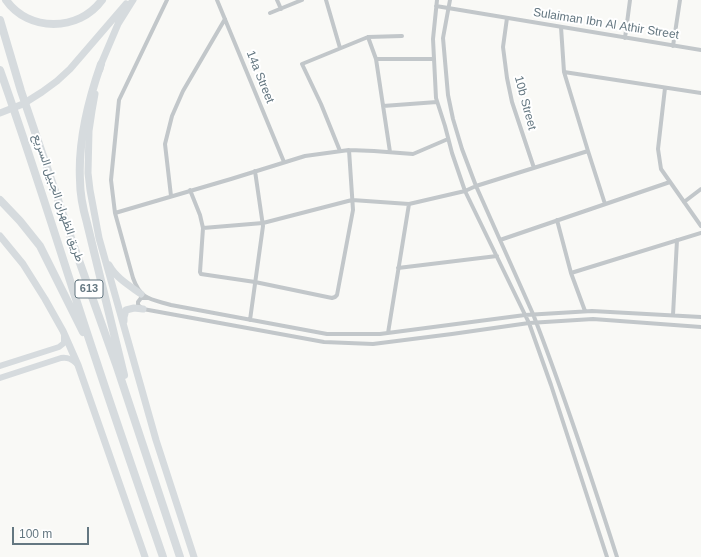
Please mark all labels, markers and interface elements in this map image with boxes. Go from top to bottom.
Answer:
street label: Sulaiman Ibn Al Athir Street [532,5,680,43]
street label: 14a Street [243,49,277,105]
street label: 10b Street [511,74,539,132]
street label: طريق الظهران الجبيل السريع [29,132,87,264]
road number: 613 [75,280,103,298]
scale bar [14,519,91,545]
text: 100 m [19,527,52,541]

